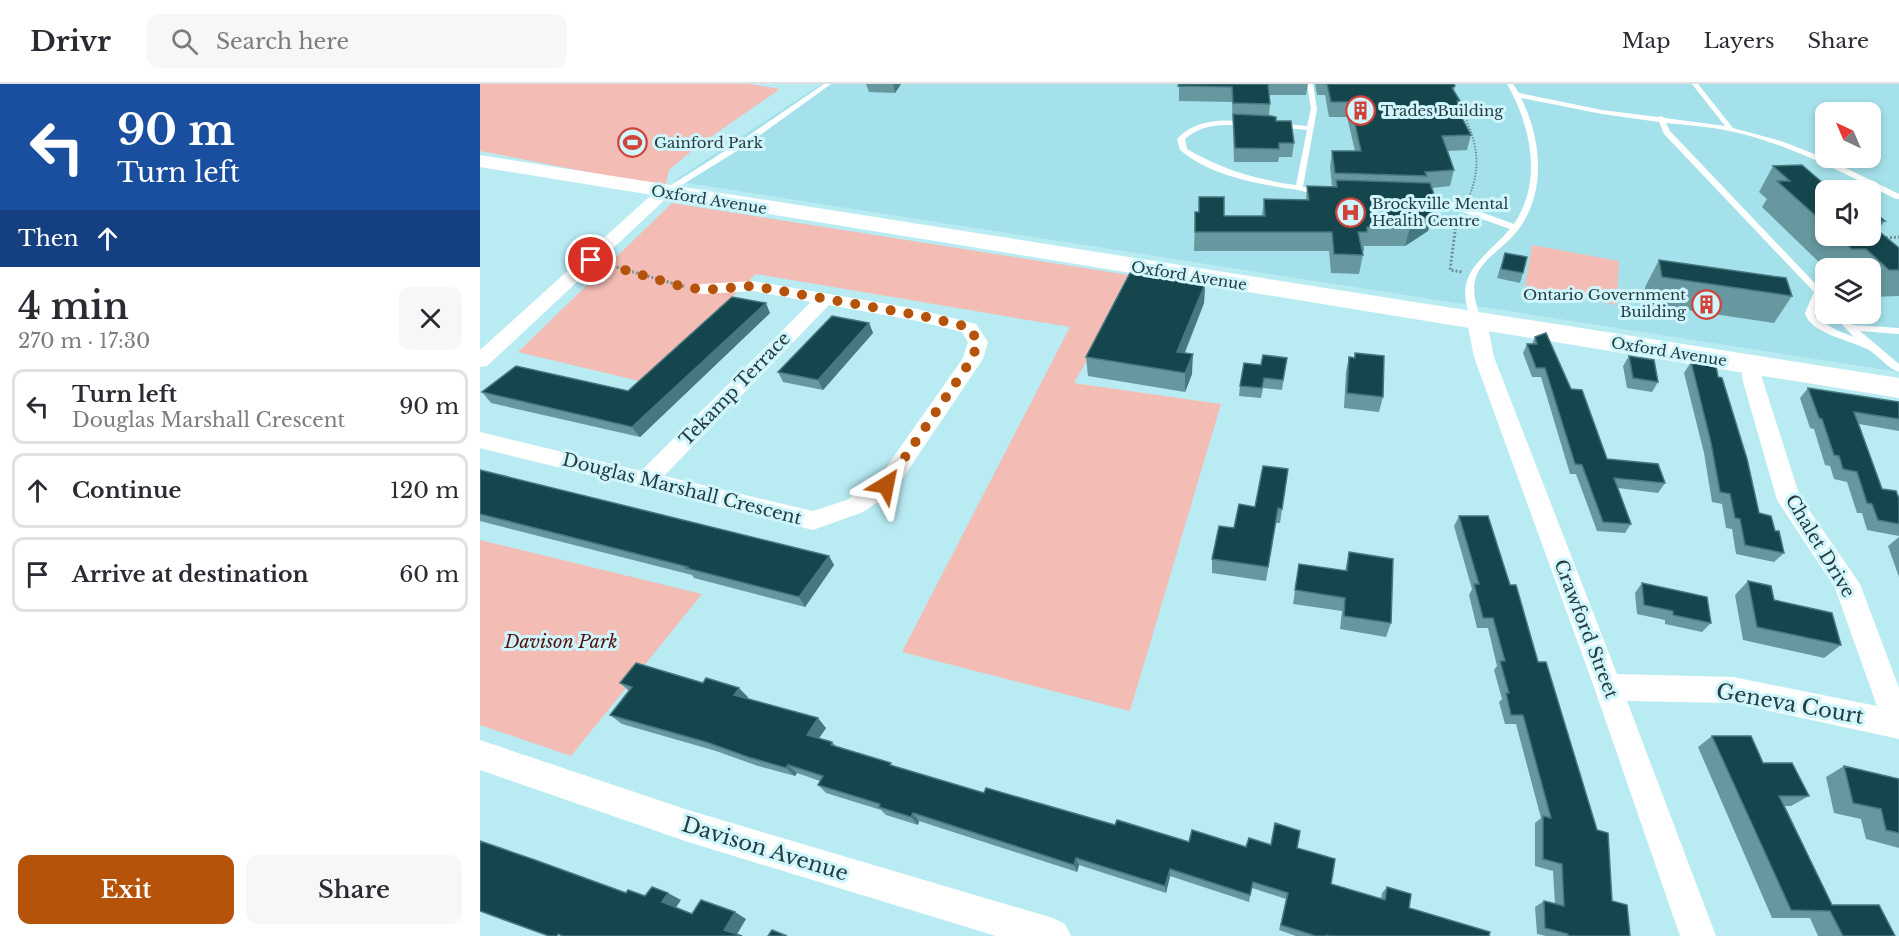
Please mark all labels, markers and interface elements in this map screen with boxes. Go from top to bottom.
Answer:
search box [147,14,567,68]
text: Drivr [30,24,111,59]
icon: search [168,25,201,58]
text: Search here [216,28,349,55]
text: Map [1622,28,1671,54]
text: Layers [1704,28,1775,54]
text: Share [1808,28,1869,54]
building icon: Trades Building [1344,95,1376,127]
place label: Trades Building [1381,101,1504,120]
north arrow [1815,102,1881,168]
map controls [1815,102,1881,324]
text: 90 m [117,104,235,156]
icon: left [18,108,96,186]
sports icon: Gainford Park [617,127,649,159]
place label: Gainford Park [654,133,764,152]
text: Turn left [117,156,240,189]
button: sound [1815,180,1881,246]
street label: Oxford Avenue [650,181,768,218]
place label: Brockville Mental Health Centre [1372,194,1508,230]
hospital icon: Brockville Mental Health Centre [1335,197,1367,229]
icon: ahead [91,222,124,255]
text: Then [18,225,79,252]
pin [565,234,616,285]
icon: arrive [574,243,607,276]
street label: Oxford Avenue [1130,257,1248,294]
button: layers [1815,258,1881,324]
text: 4 min [18,284,129,329]
place label: Ontario Government Building [1523,285,1687,321]
button: close [399,287,462,350]
building icon: Ontario Government Building [1691,288,1723,320]
street label: Tekamp Terrace [675,327,795,451]
text: 270 m · 17:30 [18,329,150,353]
street label: Oxford Avenue [1610,333,1728,370]
text: Turn left [72,381,177,408]
icon: left [21,390,54,423]
text: 90 m [399,393,459,420]
text: Douglas Marshall Crescent [72,408,345,432]
street label: Douglas Marshall Crescent [560,449,804,529]
position arrow [854,453,918,517]
icon: ahead [21,474,54,507]
text: Continue [72,477,181,504]
text: 120 m [390,477,459,504]
street label: Chalet Drive [1781,490,1859,602]
street label: Crawford Street [1549,557,1623,702]
icon: arrive [21,558,54,591]
text: Arrive at destination [72,561,309,588]
text: 60 m [399,561,459,588]
park label: Davison Park [504,631,617,653]
street label: Geneva Court [1714,678,1866,730]
street label: Davison Avenue [679,811,851,887]
button: Exit [18,855,234,924]
button: Share [246,855,462,924]

